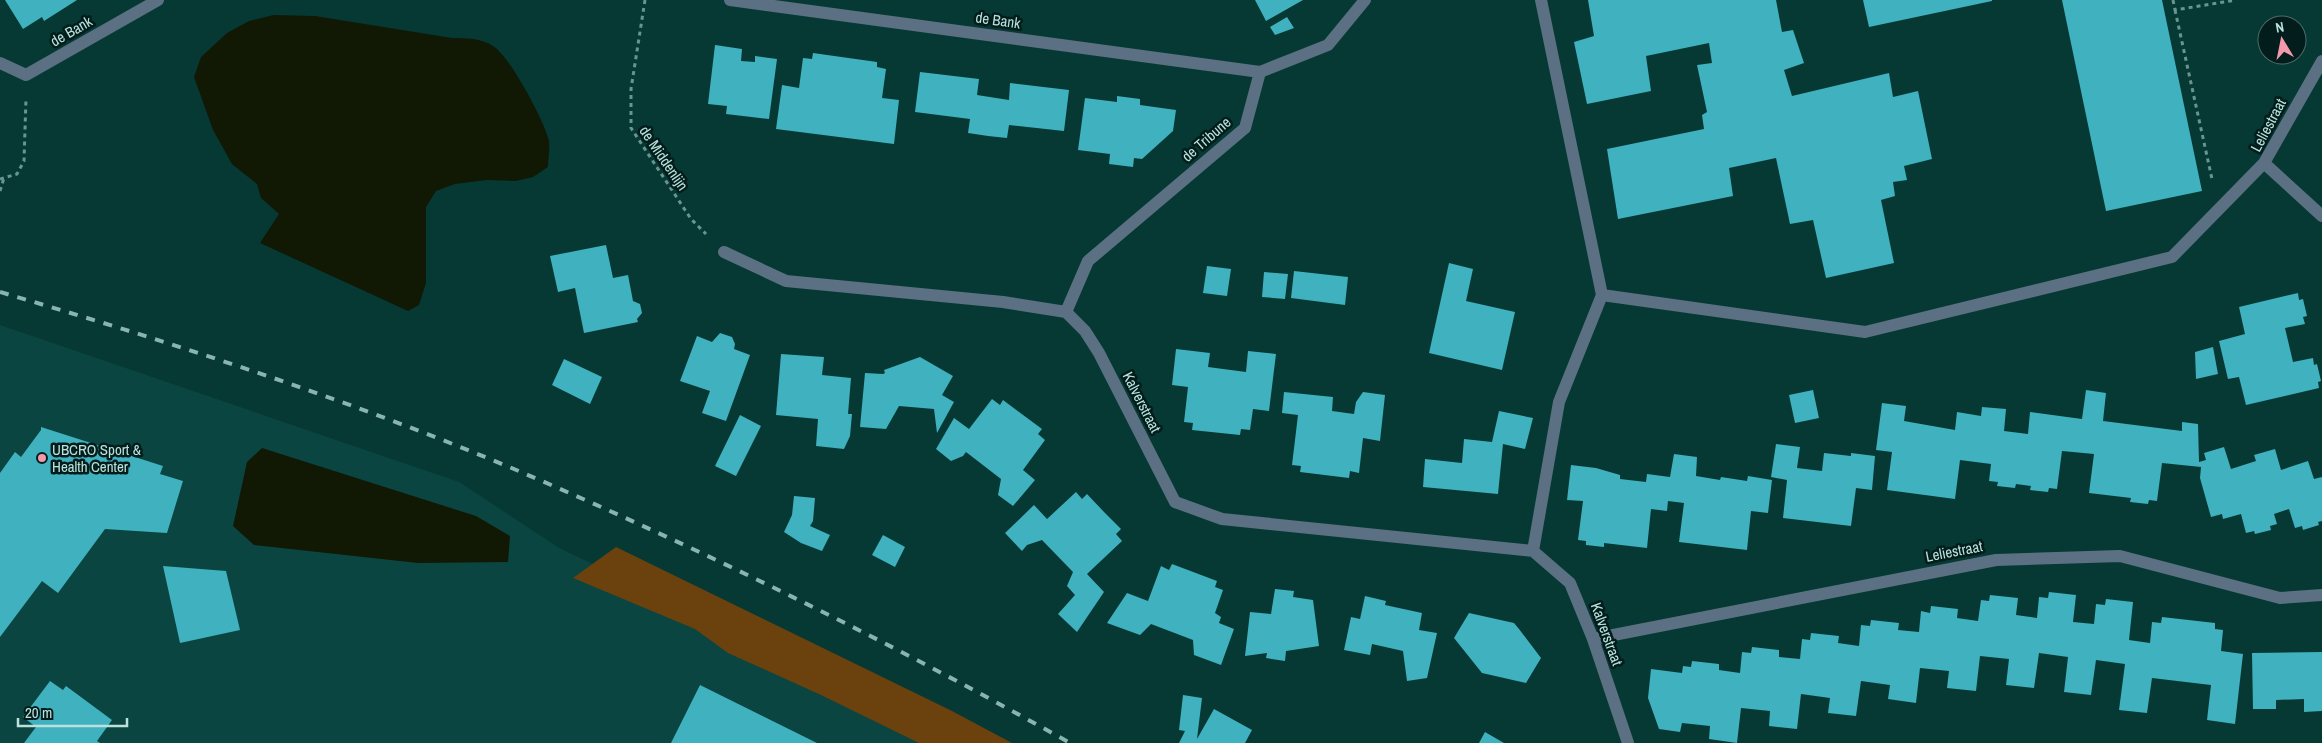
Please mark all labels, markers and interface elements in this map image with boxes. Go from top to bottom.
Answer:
street label: de Bank [974,6,1023,34]
street label: de Bank [46,10,97,51]
north arrow [2257,15,2307,65]
text: N [2274,18,2285,37]
street label: Leliestraat [2245,94,2291,155]
street label: de Tribune [1177,112,1235,166]
street label: de Middenlijn [635,122,693,194]
street label: Kalverstraat [1118,368,1167,437]
place label: UBCRO Sport & Health Center [52,439,142,477]
marker: UBCRO Sport & Health Center [36,452,48,464]
street label: Leliestraat [1924,535,1985,567]
street label: Kalverstraat [1586,600,1628,669]
scale bar [18,696,126,728]
text: 20 m [25,702,52,723]

